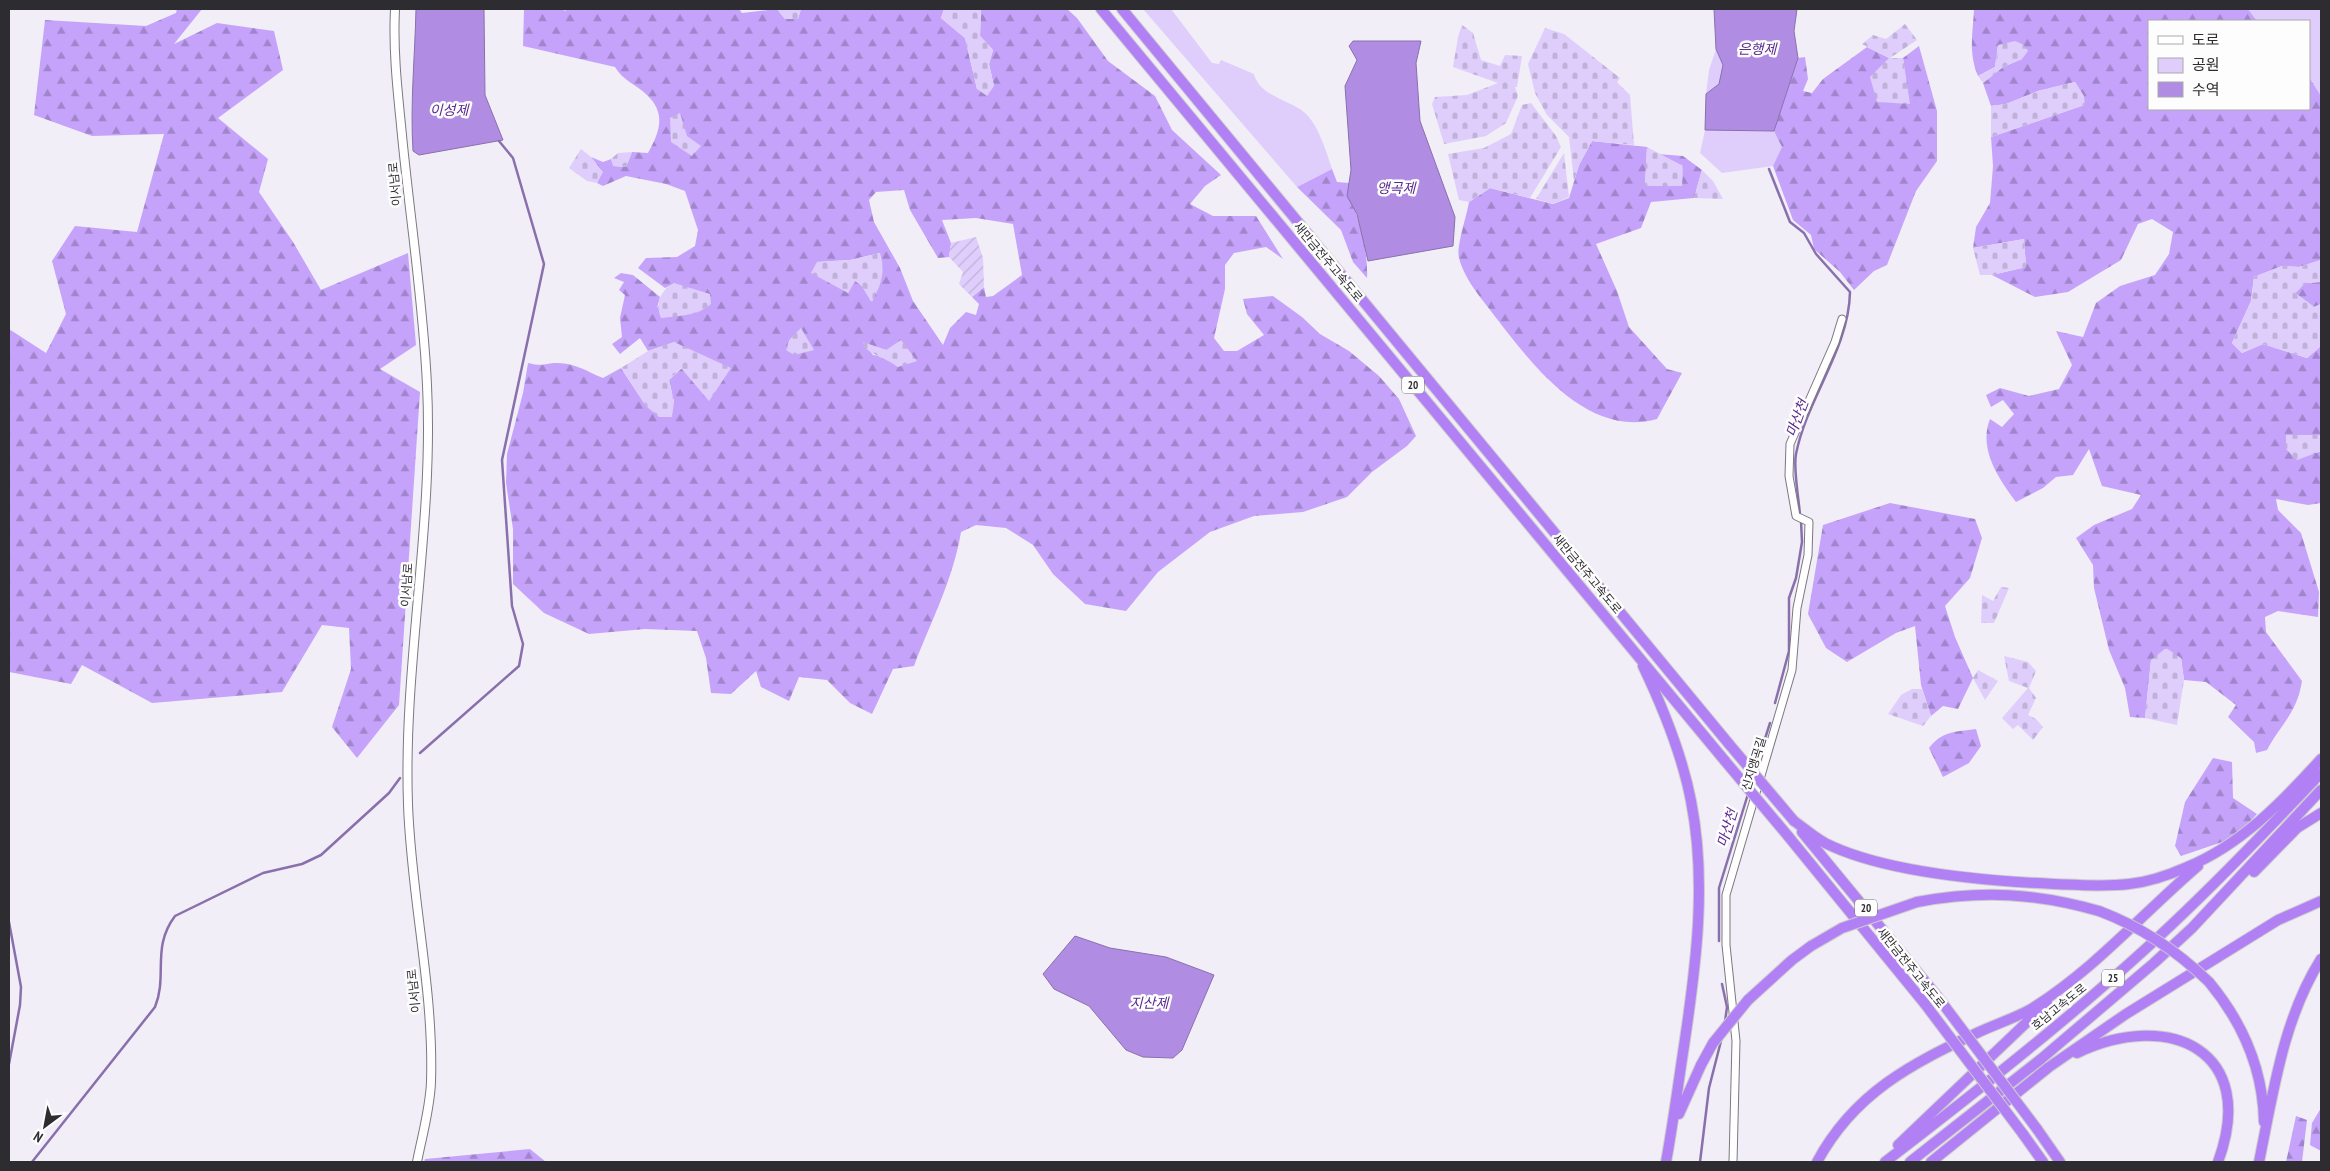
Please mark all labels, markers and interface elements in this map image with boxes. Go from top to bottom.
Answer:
legend [2148,20,2310,110]
text: 도로 [2192,30,2220,49]
water label: 은행제 [1738,40,1778,58]
text: 공원 [2192,55,2220,74]
text: 수역 [2192,80,2220,99]
water label: 이성제 [430,101,470,119]
street label: 이서남로 [385,161,404,207]
water label: 앵곡제 [1377,179,1417,197]
street label: 새만금전주고속도로 [1291,219,1366,305]
road number: 20 [1402,376,1424,394]
water label: 마산천 [1782,396,1812,439]
street label: 새만금전주고속도로 [1550,531,1625,617]
street label: 이서남로 [397,562,416,608]
street label: 신지앵곡길 [1738,735,1769,792]
water label: 마산천 [1713,806,1742,849]
road number: 20 [1855,900,1877,916]
street label: 새만금전주고속도로 [1874,924,1948,1011]
street label: 이서남로 [404,968,423,1014]
road number: 25 [2102,970,2124,986]
street label: 호남고속도로 [2028,980,2089,1033]
water label: 지산제 [1130,994,1170,1012]
north arrow [20,1101,70,1151]
text: N [30,1127,46,1147]

